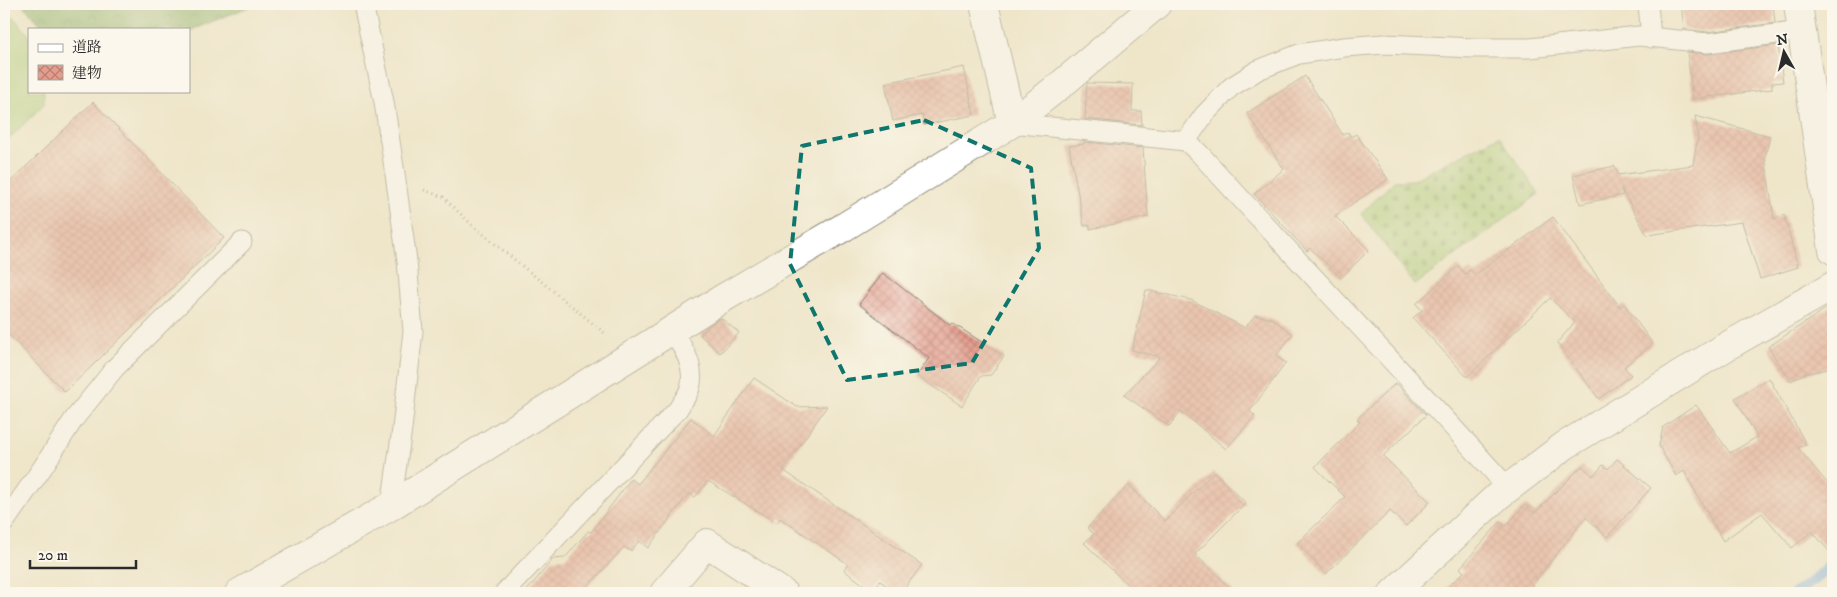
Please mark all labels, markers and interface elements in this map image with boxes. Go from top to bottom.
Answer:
legend [28,28,190,92]
north arrow [1760,28,1810,78]
text: N [1775,30,1790,50]
text: 道路 [72,38,102,57]
text: 建物 [72,64,102,83]
scale bar [30,537,136,569]
text: 20 m [38,546,68,565]

